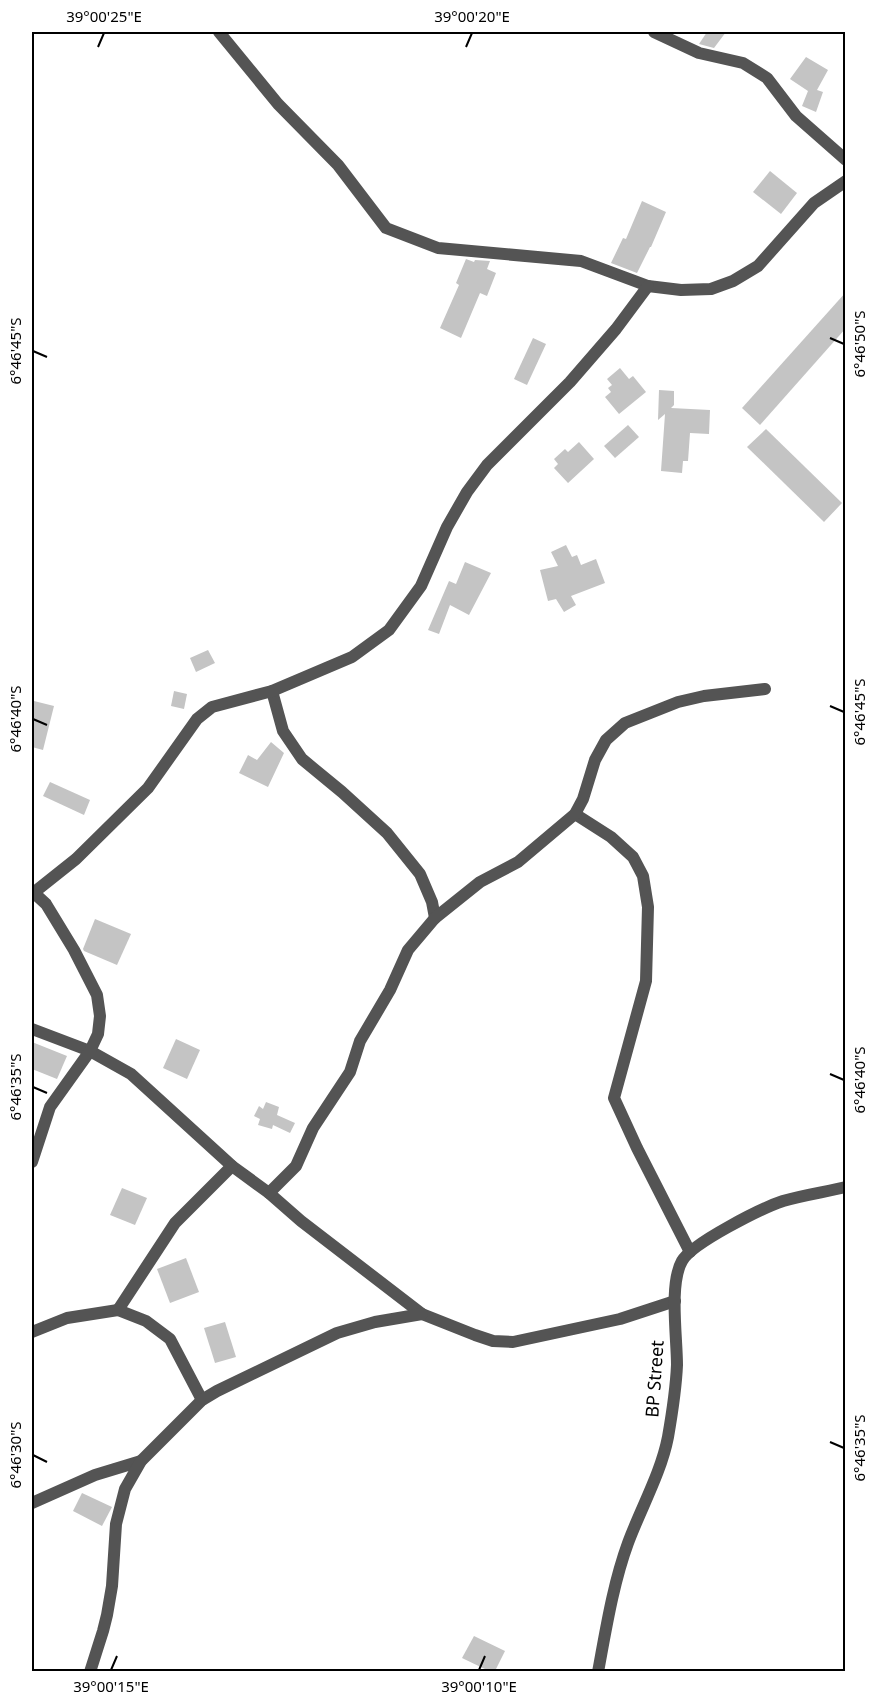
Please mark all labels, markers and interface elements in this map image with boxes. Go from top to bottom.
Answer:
text: 39°00'25"E [66,6,142,26]
text: 39°00'20"E [434,6,510,26]
text: 6°46'50"S [849,310,869,378]
text: 6°46'45"S [5,317,25,385]
text: 6°46'45"S [849,678,869,746]
text: 6°46'40"S [5,685,25,753]
text: 6°46'40"S [849,1046,869,1114]
text: 6°46'35"S [5,1053,25,1121]
street label: BP Street [639,1339,669,1418]
text: 6°46'35"S [849,1414,869,1482]
text: 6°46'30"S [5,1421,25,1489]
text: 39°00'15"E [73,1676,149,1696]
text: 39°00'10"E [441,1676,517,1696]

